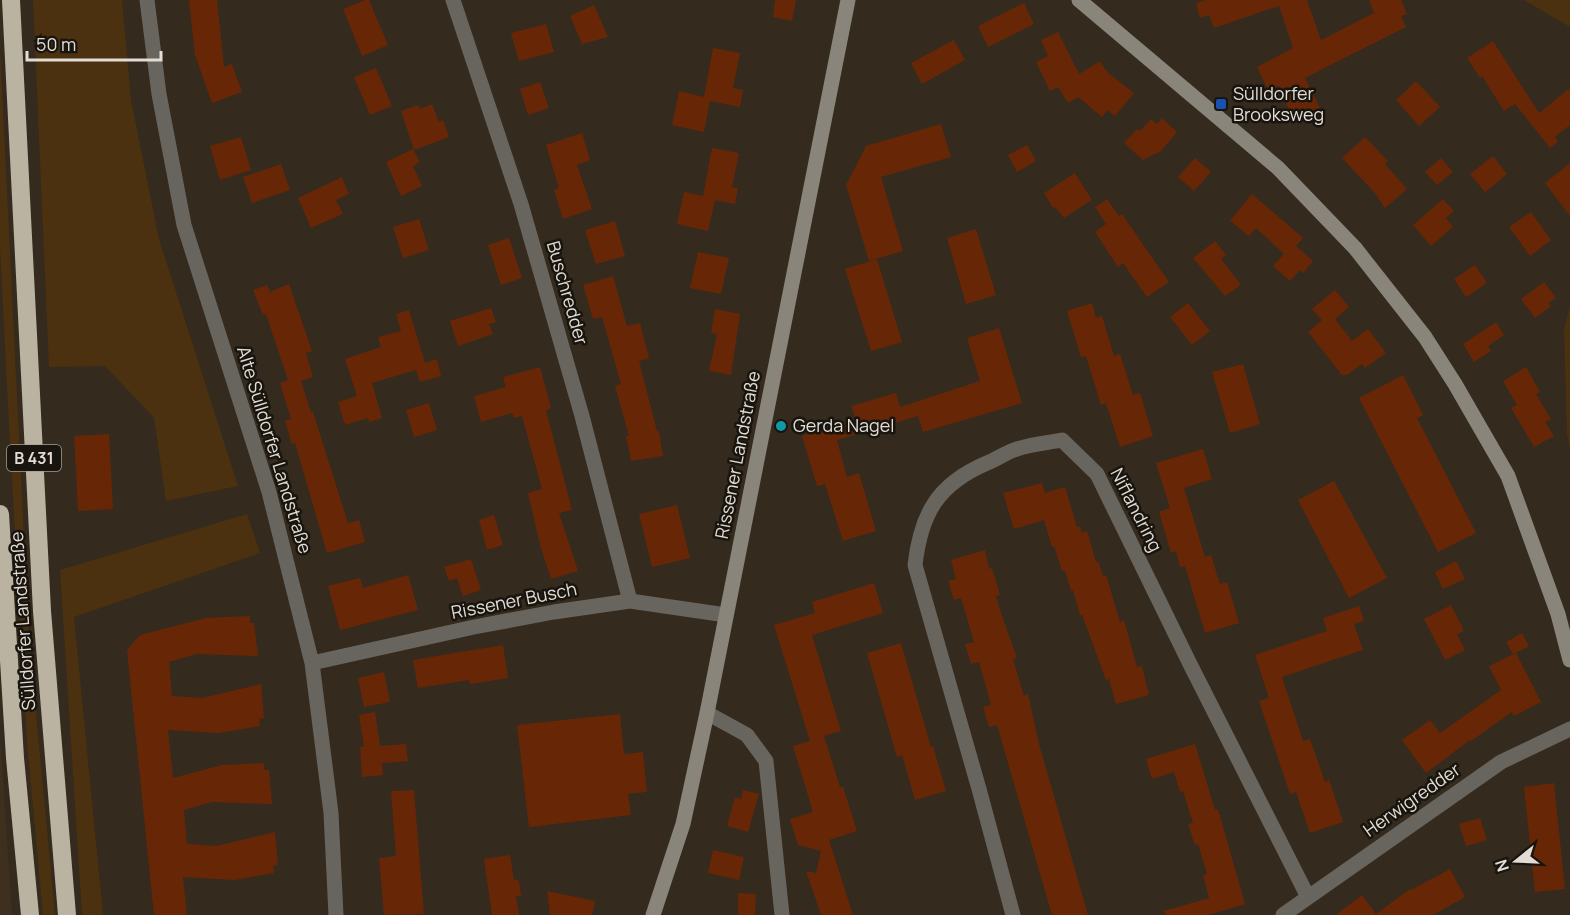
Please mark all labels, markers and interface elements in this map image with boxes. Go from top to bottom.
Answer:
scale bar [27,24,160,62]
text: 50 m [36,32,76,56]
place label: Sülldorfer Brooksweg [1233,81,1324,126]
marker: Sülldorfer Brooksweg [1214,97,1228,111]
street label: Buschredder [542,238,594,348]
street label: Alte Sülldorfer Landstraße [232,343,318,556]
street label: Rissener Landstraße [709,369,765,541]
place label: Gerda Nagel [793,413,895,437]
marker: Gerda Nagel [774,419,788,433]
road number: B 431 [7,445,61,471]
street label: Niflandring [1106,464,1168,556]
street label: Sülldorfer Landstraße [4,531,40,711]
street label: Rissener Busch [449,576,579,624]
street label: Herwigredder [1358,757,1465,841]
north arrow [1486,831,1546,891]
text: N [1489,857,1514,875]

